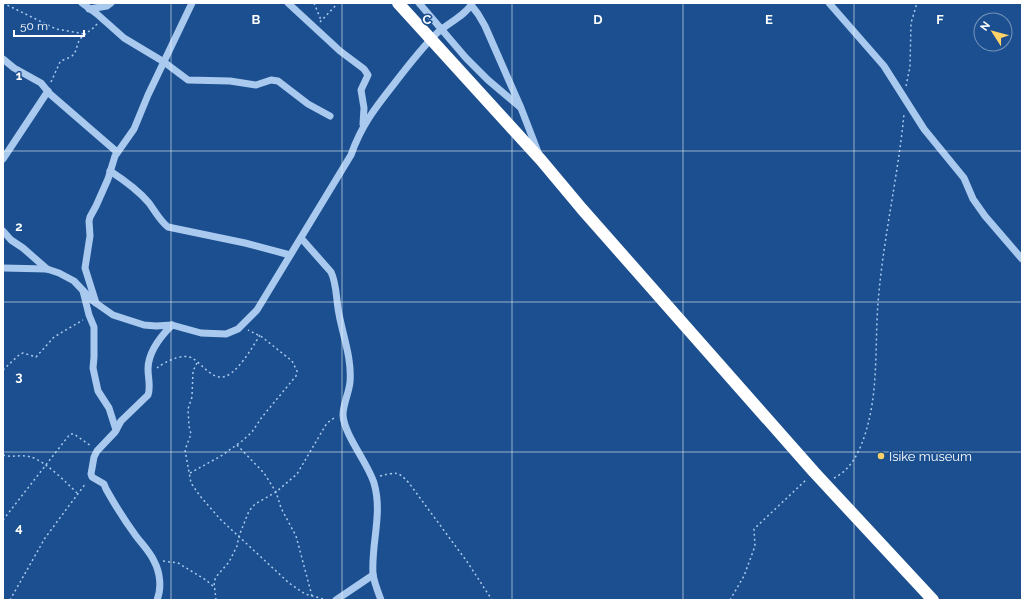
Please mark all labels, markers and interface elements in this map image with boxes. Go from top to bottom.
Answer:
scale bar [14,12,84,38]
text: B [252,12,261,27]
text: C [423,12,432,27]
text: D [593,12,603,27]
text: E [765,12,773,27]
text: F [936,12,944,27]
north arrow [973,12,1013,52]
text: 50 m [20,19,48,33]
text: N [978,19,993,34]
text: 1 [16,68,23,83]
text: 2 [15,219,23,234]
text: 3 [15,369,23,384]
place label: Isike museum [889,449,972,464]
marker: Isike museum [876,451,886,461]
text: 4 [15,520,23,535]

